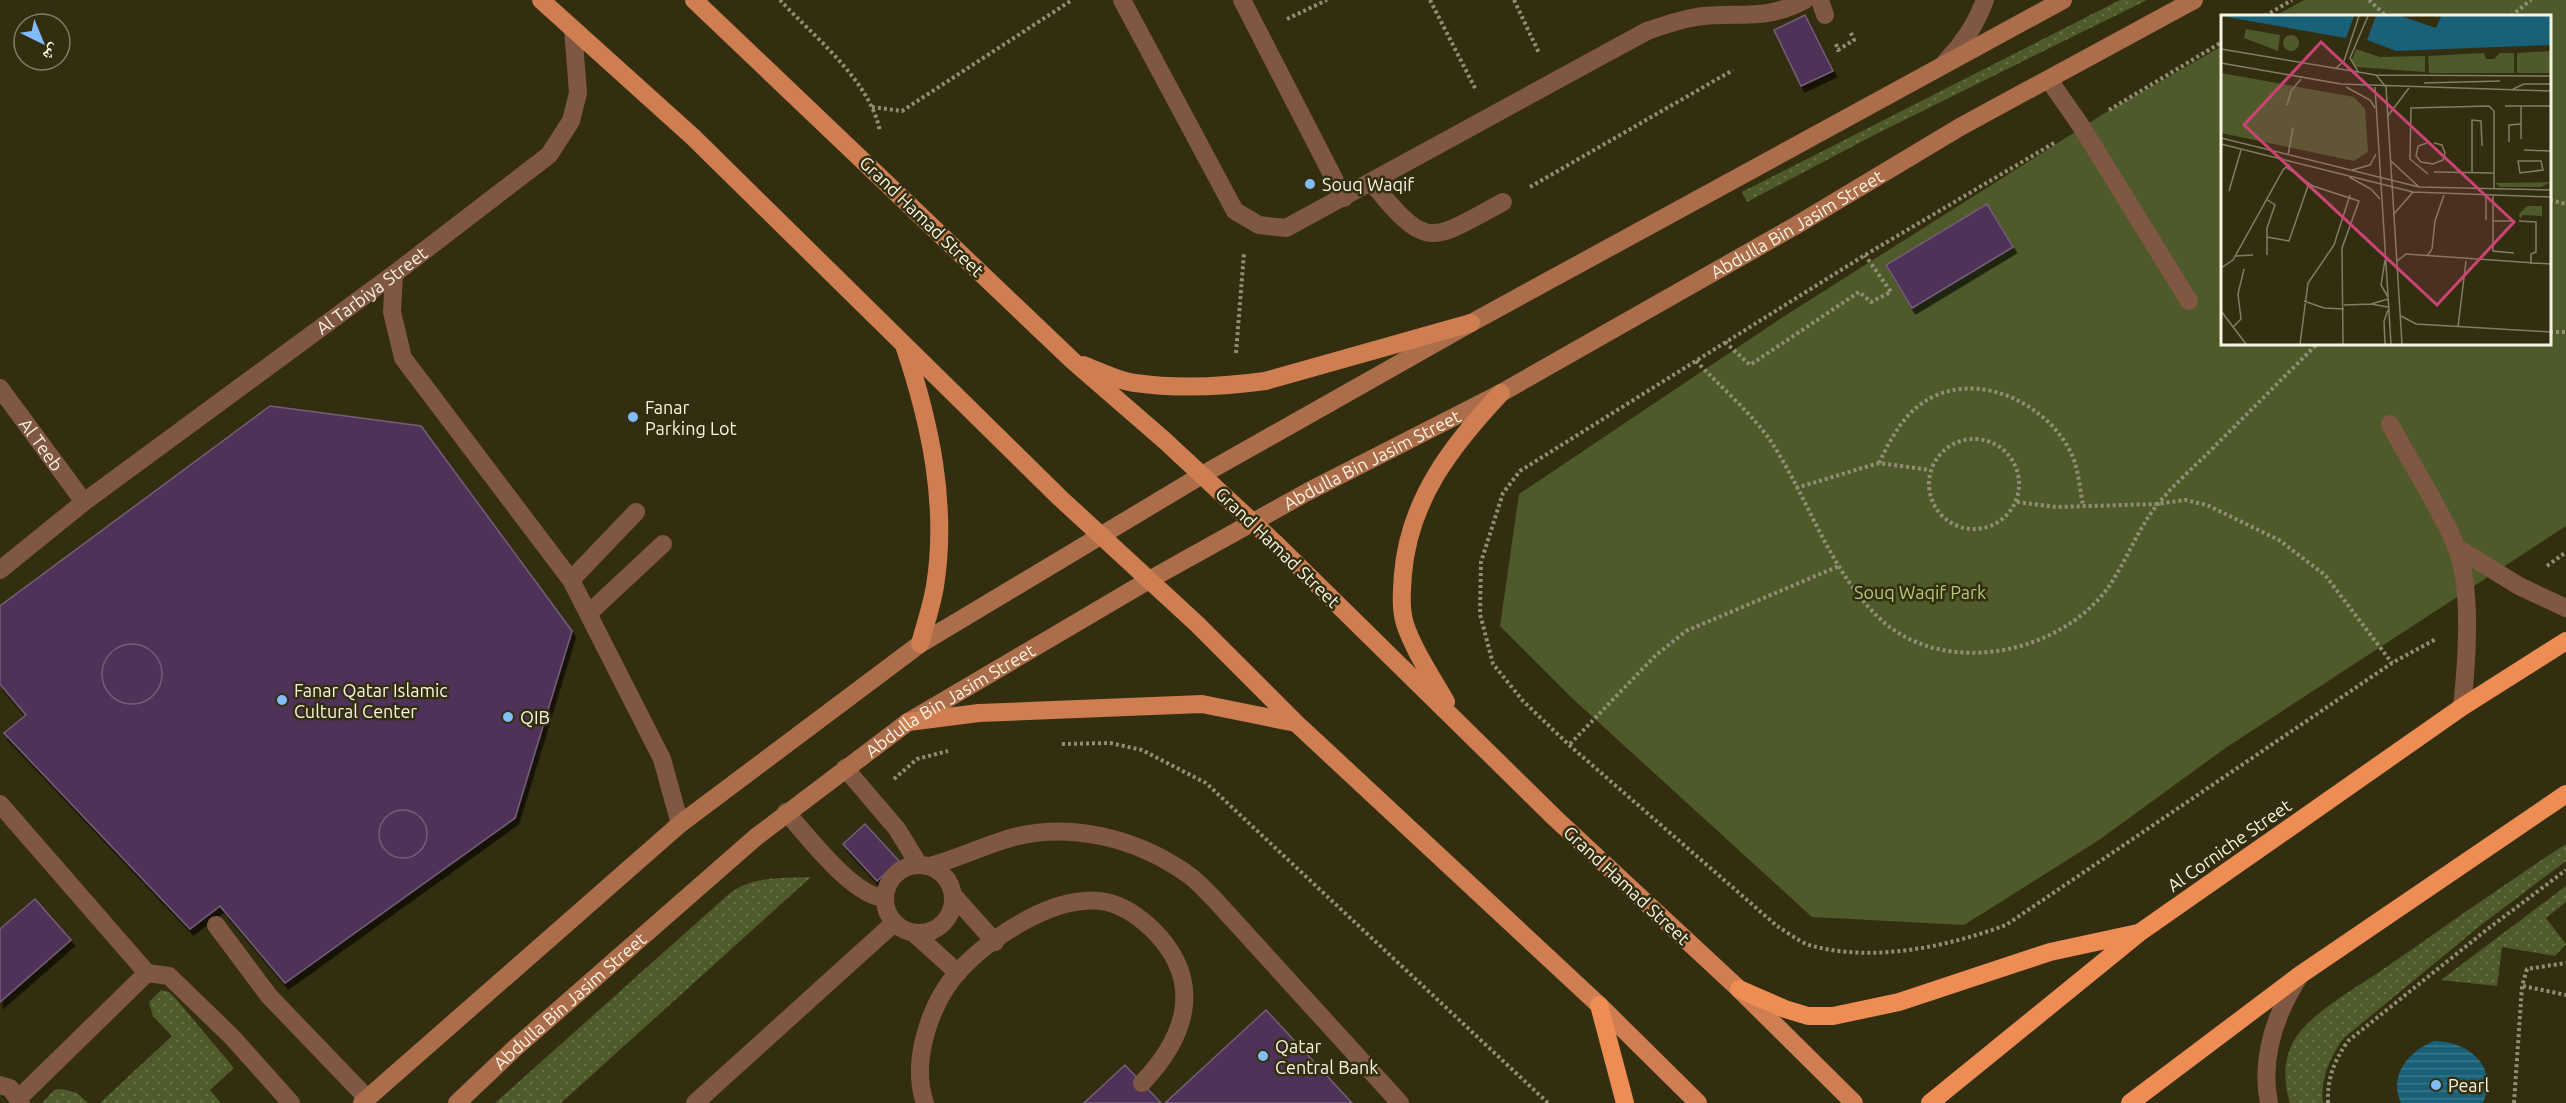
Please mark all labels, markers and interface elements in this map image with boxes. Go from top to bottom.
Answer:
north arrow [12,12,72,72]
inset map [2221,15,2551,345]
text: ش [39,40,65,65]
street label: Grand Hamad Street [856,152,988,280]
street label: Abdulla Bin Jasim Street [1707,166,1887,282]
place label: Souq Waqif [1322,174,1414,194]
marker: Souq Waqif [1303,177,1317,191]
street label: Al Tarbiya Street [312,243,431,338]
place label: Fanar Parking Lot [645,397,737,438]
street label: Abdulla Bin Jasim Street [1280,405,1464,513]
marker: Fanar Parking Lot [626,410,640,424]
street label: Al Teeb [16,414,67,474]
street label: Grand Hamad Street [1212,483,1344,611]
park label: Souq Waqif Park [1854,582,1986,602]
street label: Abdulla Bin Jasim Street [861,640,1038,761]
place label: Fanar Qatar Islamic Cultural Center [294,680,448,721]
marker: Fanar Qatar Islamic Cultural Center [275,693,289,707]
place label: QIB [520,707,550,728]
marker: QIB [501,710,515,724]
street label: Al Corniche Street [2163,795,2295,895]
street label: Grand Hamad Street [1560,822,1694,948]
street label: Abdulla Bin Jasim Street [489,928,650,1073]
place label: Qatar Central Bank [1275,1036,1378,1077]
marker: Qatar Central Bank [1256,1049,1270,1063]
place label: Pearl [2448,1075,2489,1095]
marker: Pearl [2429,1078,2443,1092]

